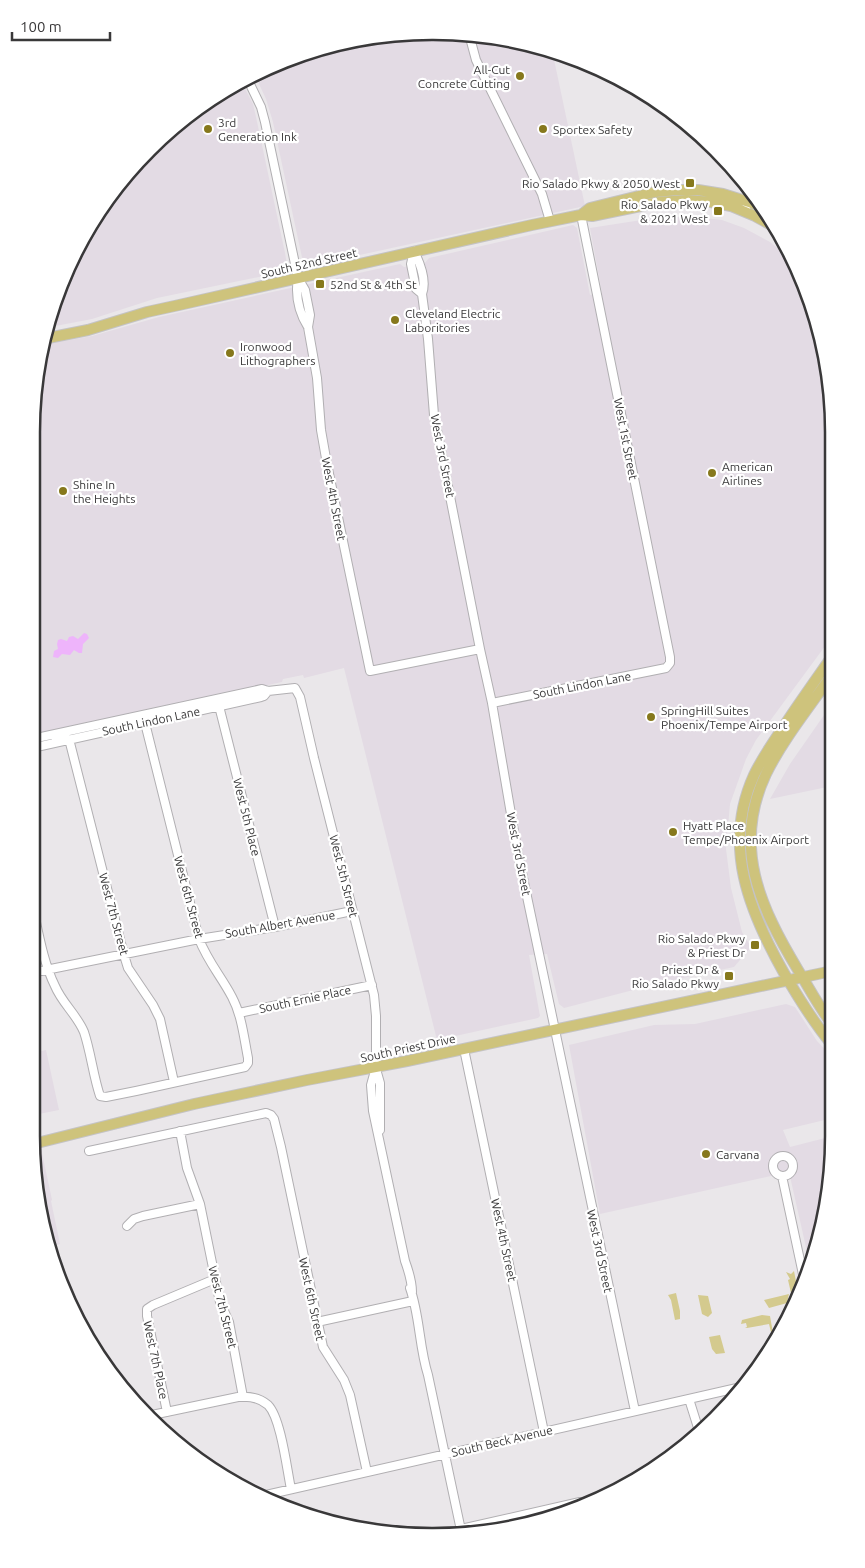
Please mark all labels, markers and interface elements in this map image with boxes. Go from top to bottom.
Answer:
scale bar [12,10,110,42]
text: 100 m [20,18,62,35]
place label: All-Cut Concrete Cutting [418,63,510,90]
marker: All-Cut Concrete Cutting [514,70,526,82]
place label: 3rd Generation Ink [218,116,297,143]
marker: 3rd Generation Ink [202,123,214,135]
marker: Sportex Safety [537,123,549,135]
place label: Sportex Safety [553,123,632,136]
place label: Rio Salado Pkwy & 2050 West [522,177,680,190]
marker: Rio Salado Pkwy & 2050 West [684,177,696,189]
place label: Rio Salado Pkwy & 2021 West [621,198,708,225]
marker: Rio Salado Pkwy & 2021 West [712,205,724,217]
street label: South 52nd Street [260,246,359,280]
marker: 52nd St & 4th St [314,278,326,290]
place label: 52nd St & 4th St [330,278,417,291]
place label: Cleveland Electric Laboritories [405,307,501,334]
marker: Cleveland Electric Laboritories [389,314,401,326]
place label: Ironwood Lithographers [240,340,315,367]
marker: Ironwood Lithographers [224,347,236,359]
street label: West 1st Street [612,397,640,481]
street label: West 3rd Street [429,413,458,499]
street label: West 4th Street [320,456,349,542]
place label: American Airlines [722,460,773,487]
marker: American Airlines [706,467,718,479]
place label: Shine In the Heights [73,478,136,505]
marker: Shine In the Heights [57,485,69,497]
street label: South Lindon Lane [532,669,632,701]
street label: South Lindon Lane [101,704,201,738]
place label: SpringHill Suites Phoenix/Tempe Airport [661,704,788,731]
marker: SpringHill Suites Phoenix/Tempe Airport [645,711,657,723]
street label: West 5th Place [231,777,263,857]
street label: West 3rd Street [505,811,534,897]
place label: Hyatt Place Tempe/Phoenix Airport [683,819,809,846]
marker: Hyatt Place Tempe/Phoenix Airport [667,826,679,838]
street label: West 5th Street [327,833,361,919]
street label: West 6th Street [172,854,206,940]
street label: West 7th Street [97,871,131,957]
street label: South Albert Avenue [224,908,336,940]
place label: Rio Salado Pkwy & Priest Dr [658,932,745,959]
marker: Rio Salado Pkwy & Priest Dr [749,939,761,951]
place label: Priest Dr & Rio Salado Pkwy [632,963,719,990]
marker: Priest Dr & Rio Salado Pkwy [723,970,735,982]
street label: South Ernie Place [258,983,352,1015]
street label: South Priest Drive [359,1032,457,1064]
marker: Carvana [700,1148,712,1160]
place label: Carvana [716,1148,759,1161]
street label: West 4th Street [489,1197,519,1283]
street label: West 3rd Street [585,1208,615,1294]
street label: West 6th Street [297,1256,327,1342]
street label: West 7th Street [206,1264,240,1350]
street label: West 7th Place [141,1320,171,1400]
street label: South Beck Avenue [450,1423,554,1459]

